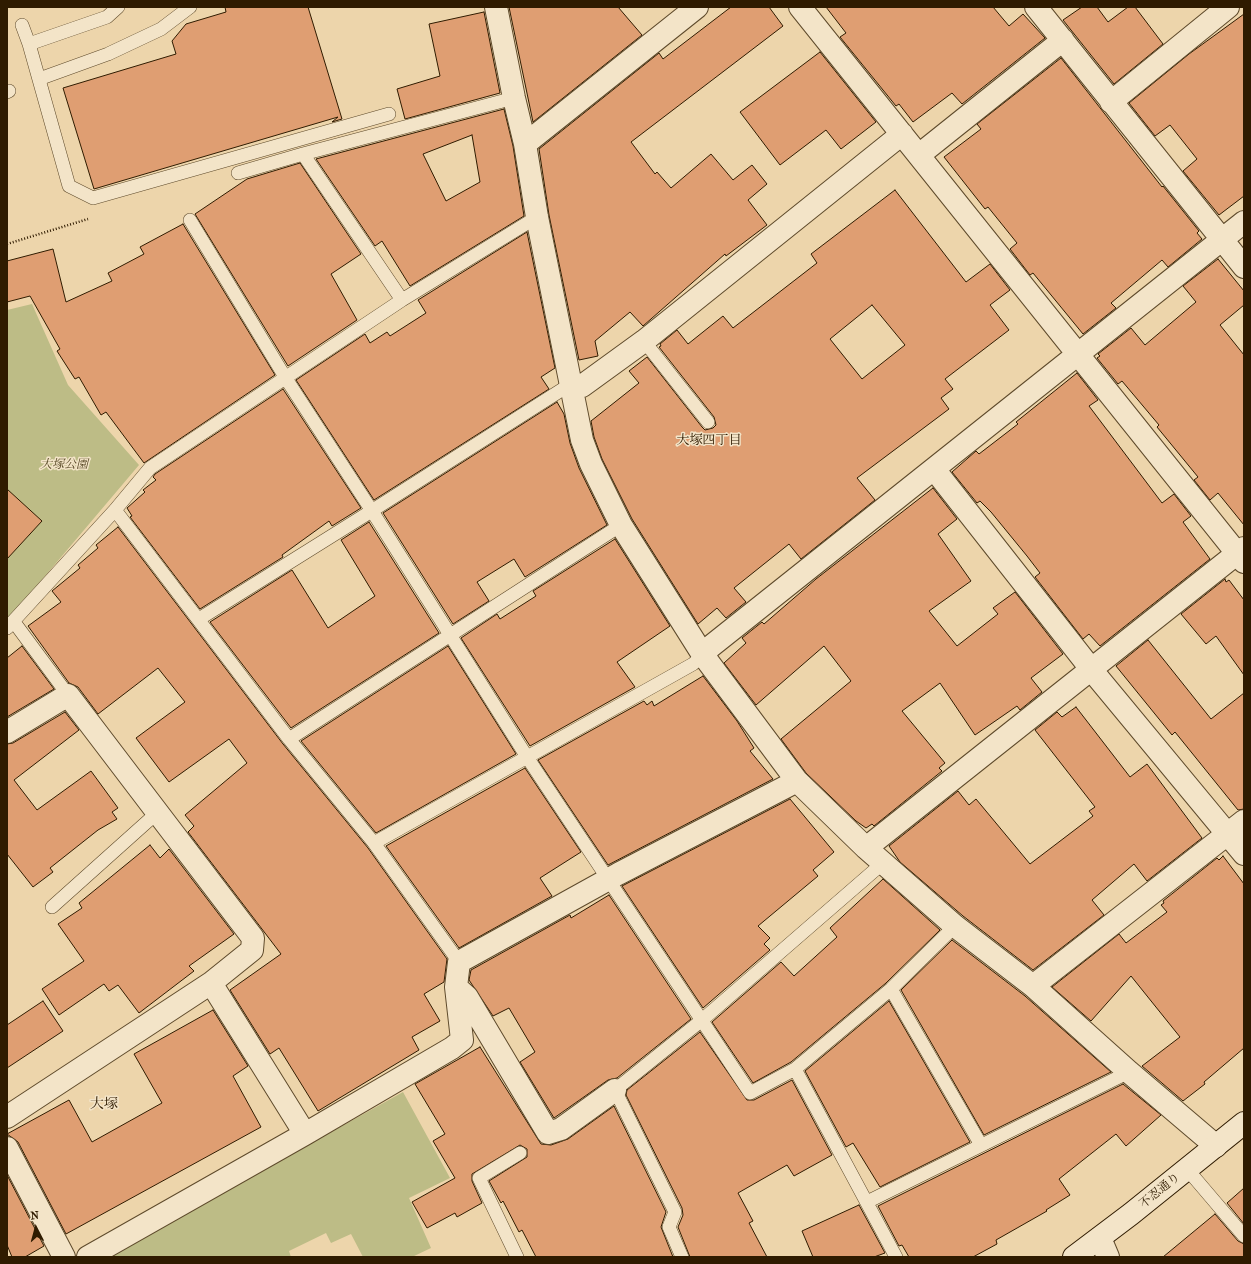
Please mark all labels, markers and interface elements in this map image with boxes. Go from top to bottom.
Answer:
district label: 大塚四丁目 [677,433,741,449]
park label: 大塚公園 [40,458,88,472]
district label: 大塚 [90,1097,118,1113]
street label: 不忍通り [1137,1170,1183,1212]
north arrow [16,1208,56,1248]
text: N [30,1209,40,1222]

